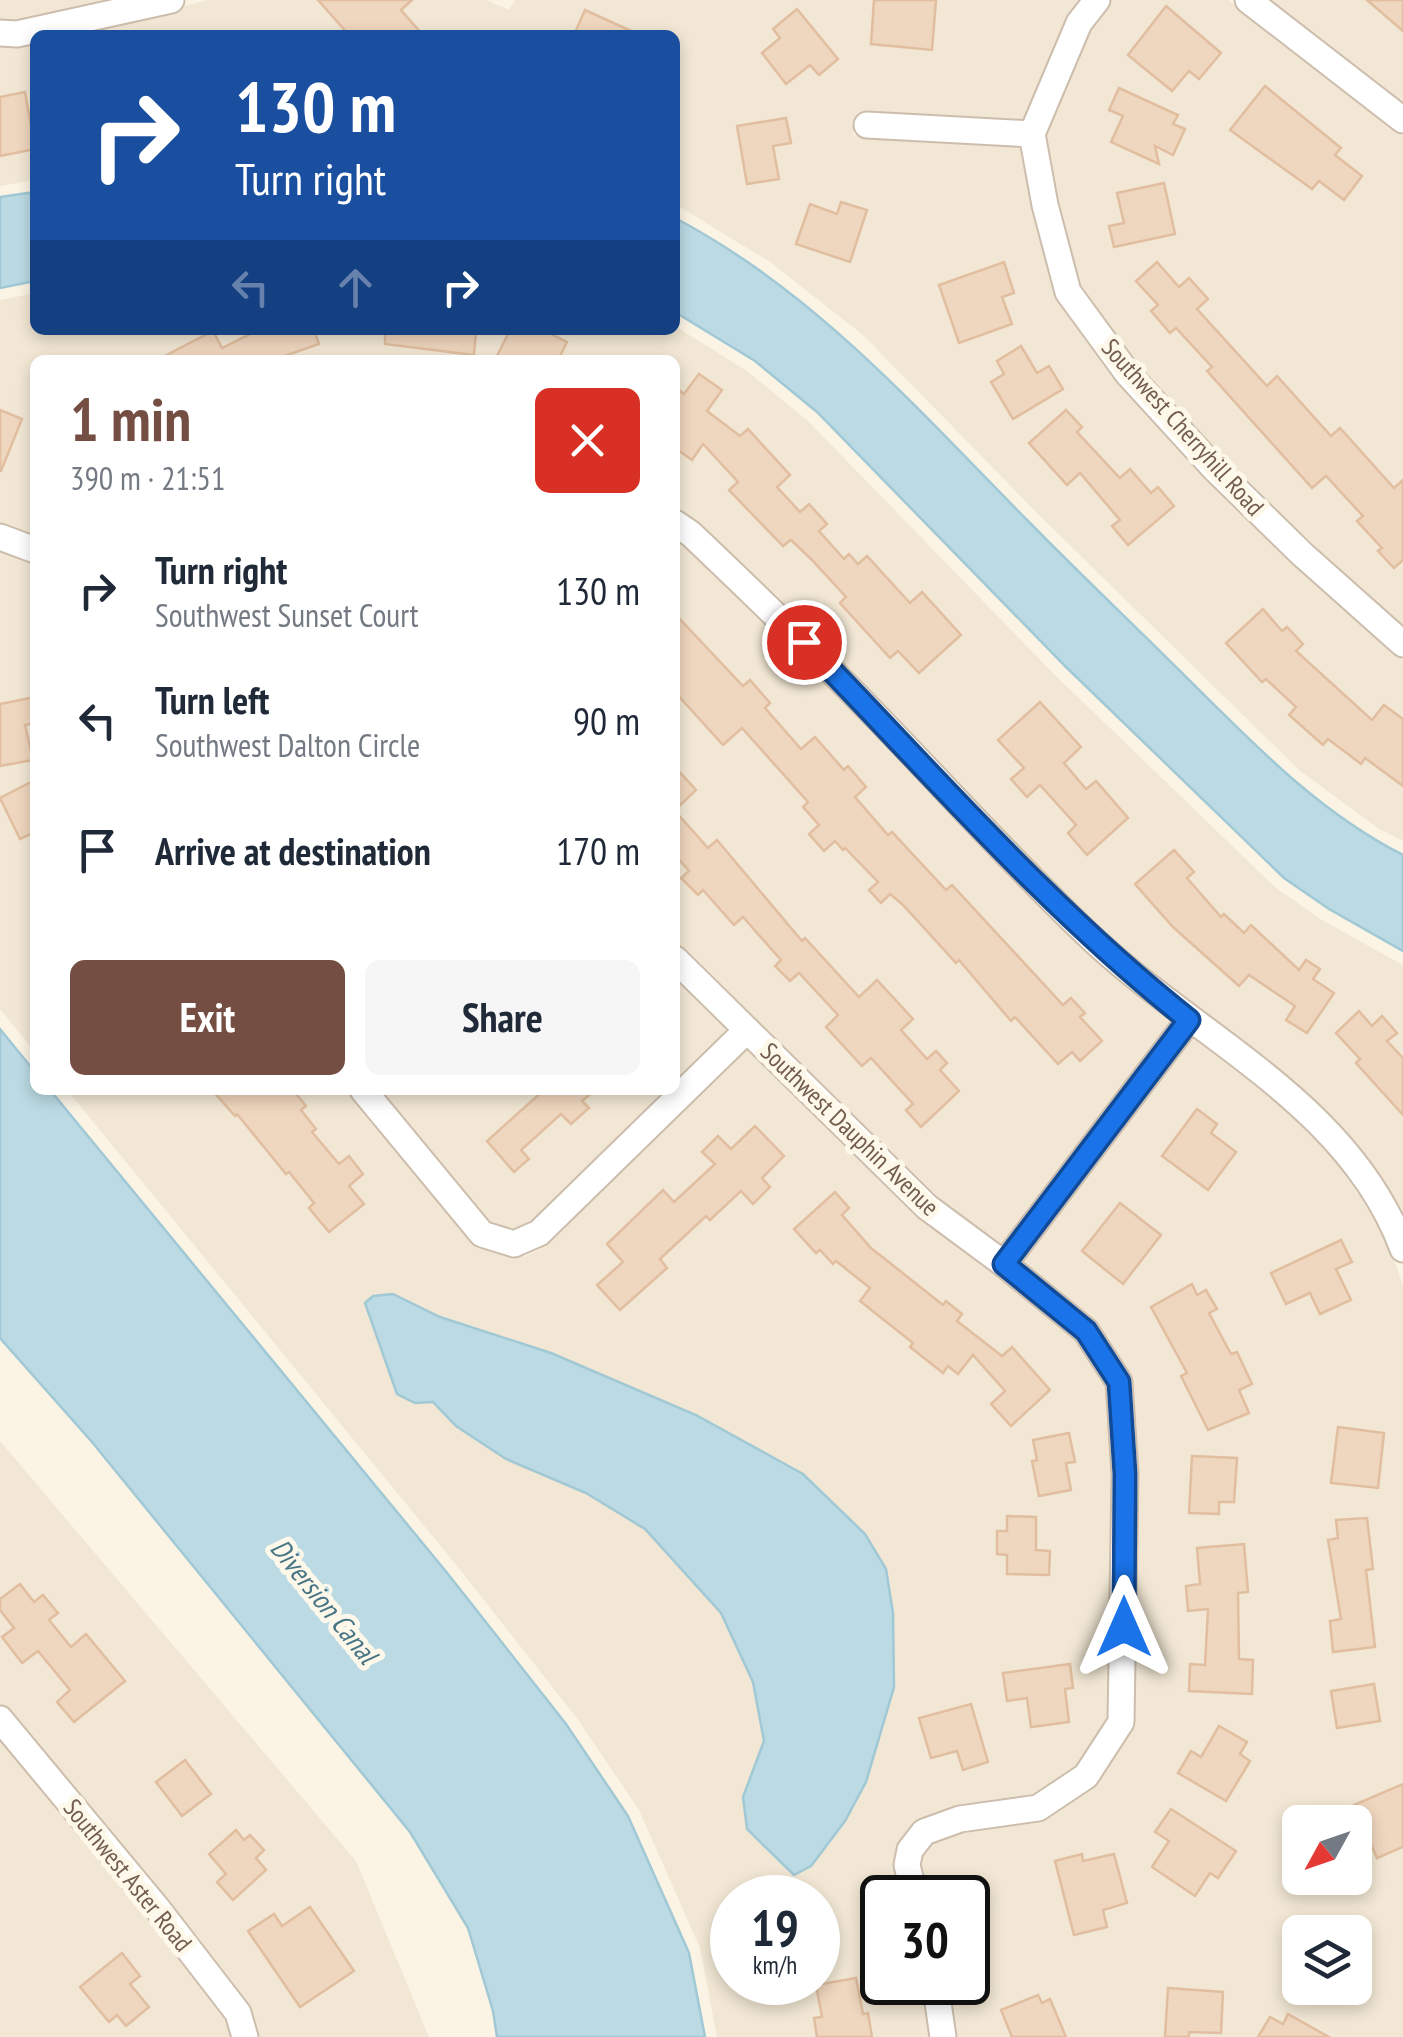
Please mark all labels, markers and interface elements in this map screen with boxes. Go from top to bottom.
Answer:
text: 130 m [235,61,396,151]
icon: right [70,70,200,200]
text: Turn right [235,149,386,207]
icon: left [223,260,278,315]
icon: ahead [328,260,383,315]
icon: right [433,260,488,315]
street label: Southwest Cherryhill Road [1095,332,1271,522]
text: 1 min [70,380,191,458]
button: close [535,388,640,493]
text: 390 m · 21:51 [70,457,225,499]
text: Turn right [155,545,287,594]
icon: right [70,563,125,618]
text: 130 m [556,566,640,615]
text: Southwest Sunset Court [155,594,419,636]
pin [762,600,847,685]
icon: arrive [777,615,832,670]
text: Turn left [155,675,269,724]
icon: left [70,693,125,748]
text: 90 m [573,696,640,745]
text: Southwest Dalton Circle [155,724,420,766]
icon: arrive [70,823,125,878]
text: Arrive at destination [155,826,431,875]
text: 170 m [556,826,640,875]
button: Exit [70,960,345,1075]
button: Share [365,960,640,1075]
street label: Southwest Dauphin Avenue [754,1036,946,1222]
water label: Diversion Canal [263,1531,388,1673]
position arrow [1072,1575,1176,1679]
street label: Southwest Aster Road [57,1792,199,1958]
north arrow [1282,1805,1372,1895]
map controls [1282,1805,1372,2005]
speed limit sign: 30 [860,1875,990,2005]
text: 19 [751,1895,799,1960]
button: layers [1282,1915,1372,2005]
text: km/h [753,1949,797,1981]

